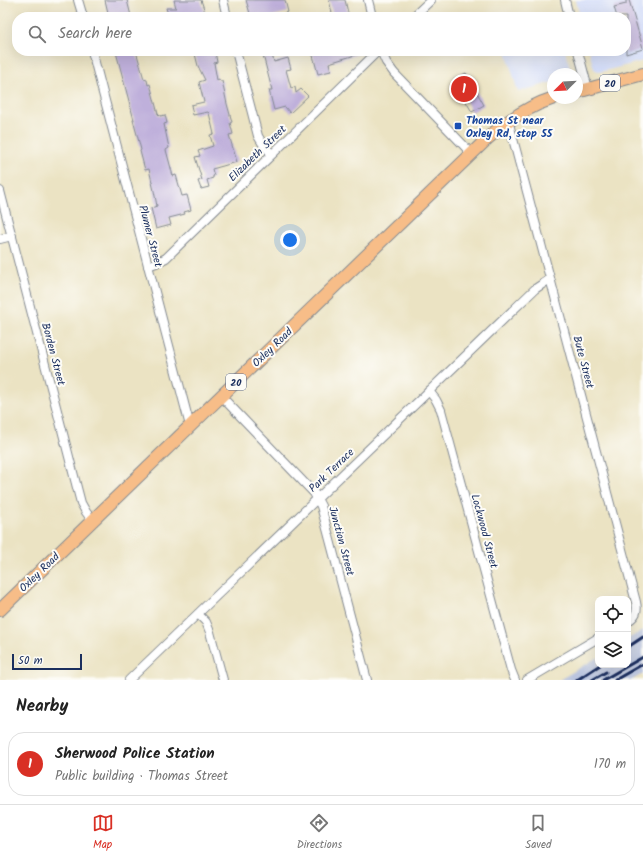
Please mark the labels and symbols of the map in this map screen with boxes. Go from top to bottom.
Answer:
north arrow [547,68,583,104]
pin: 1 [451,74,477,104]
road number: 20 [600,75,620,91]
place label: Thomas St near Oxley Rd, stop 55 [466,112,554,143]
street label: Elizabeth Street [224,121,291,186]
marker: Thomas St near Oxley Rd, stop 55 [453,121,463,131]
street label: Plumer Street [133,203,167,270]
your location [280,230,300,250]
street label: Borden Street [36,321,70,388]
street label: Oxley Road [248,323,298,372]
street label: Bute Street [567,334,599,391]
road number: 20 [226,374,246,390]
street label: Park Terrace [305,444,359,497]
street label: Lockwood Street [465,492,503,571]
street label: Junction Street [323,505,359,579]
street label: Oxley Road [15,548,65,597]
scale bar [12,652,82,671]

